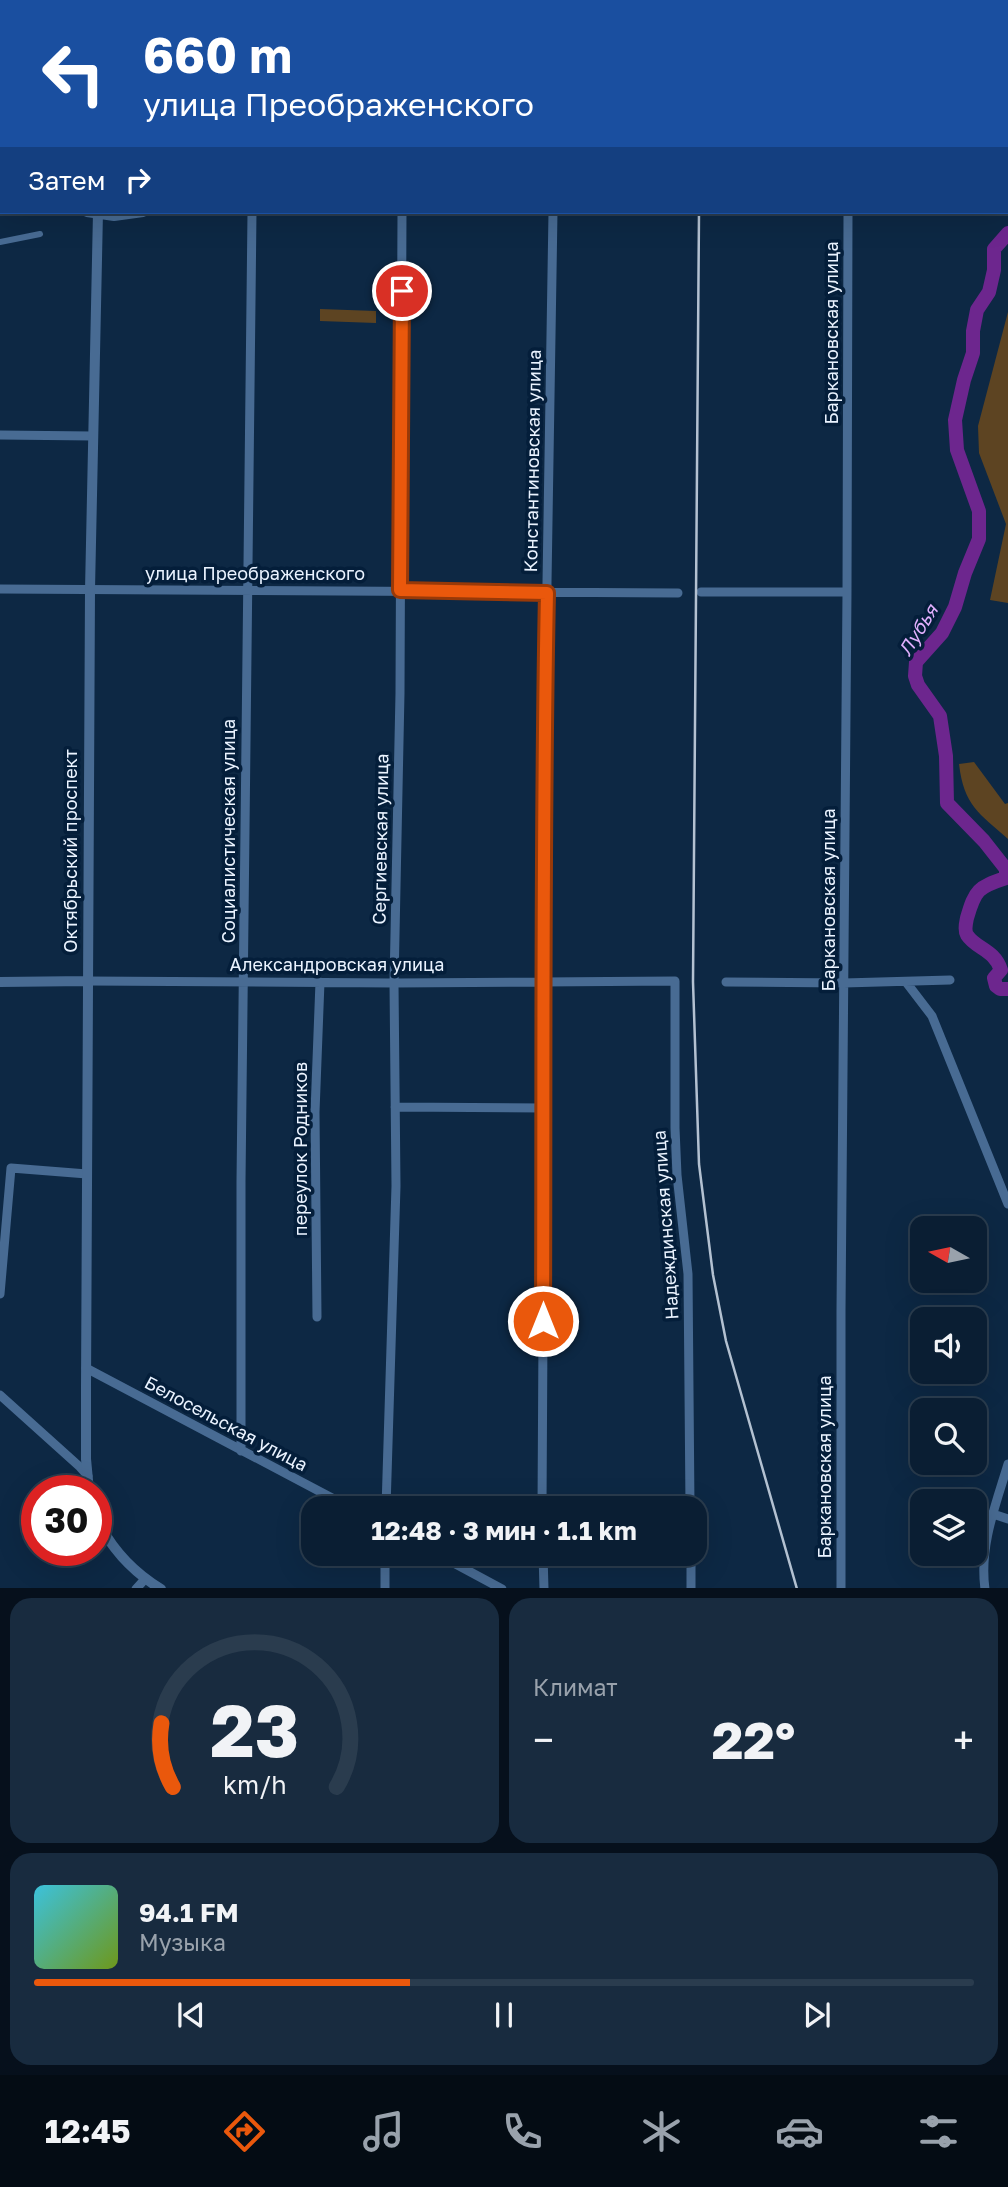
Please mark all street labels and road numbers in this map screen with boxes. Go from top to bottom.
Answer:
street label: Баркановская улица [820,241,842,425]
street label: Константиновская улица [519,349,545,573]
street label: улица Преображенского [145,562,365,584]
street label: Социалистическая улица [217,719,239,943]
street label: Октябрьский проспект [59,749,81,953]
street label: Сергиевская улица [368,753,392,925]
street label: Баркановская улица [817,808,839,992]
street label: Александровская улица [230,953,444,975]
street label: переулок Родников [289,1062,311,1236]
street label: Надеждинская улица [647,1130,683,1321]
street label: Белосельская улица [141,1371,312,1475]
street label: Баркановская улица [813,1375,835,1559]

